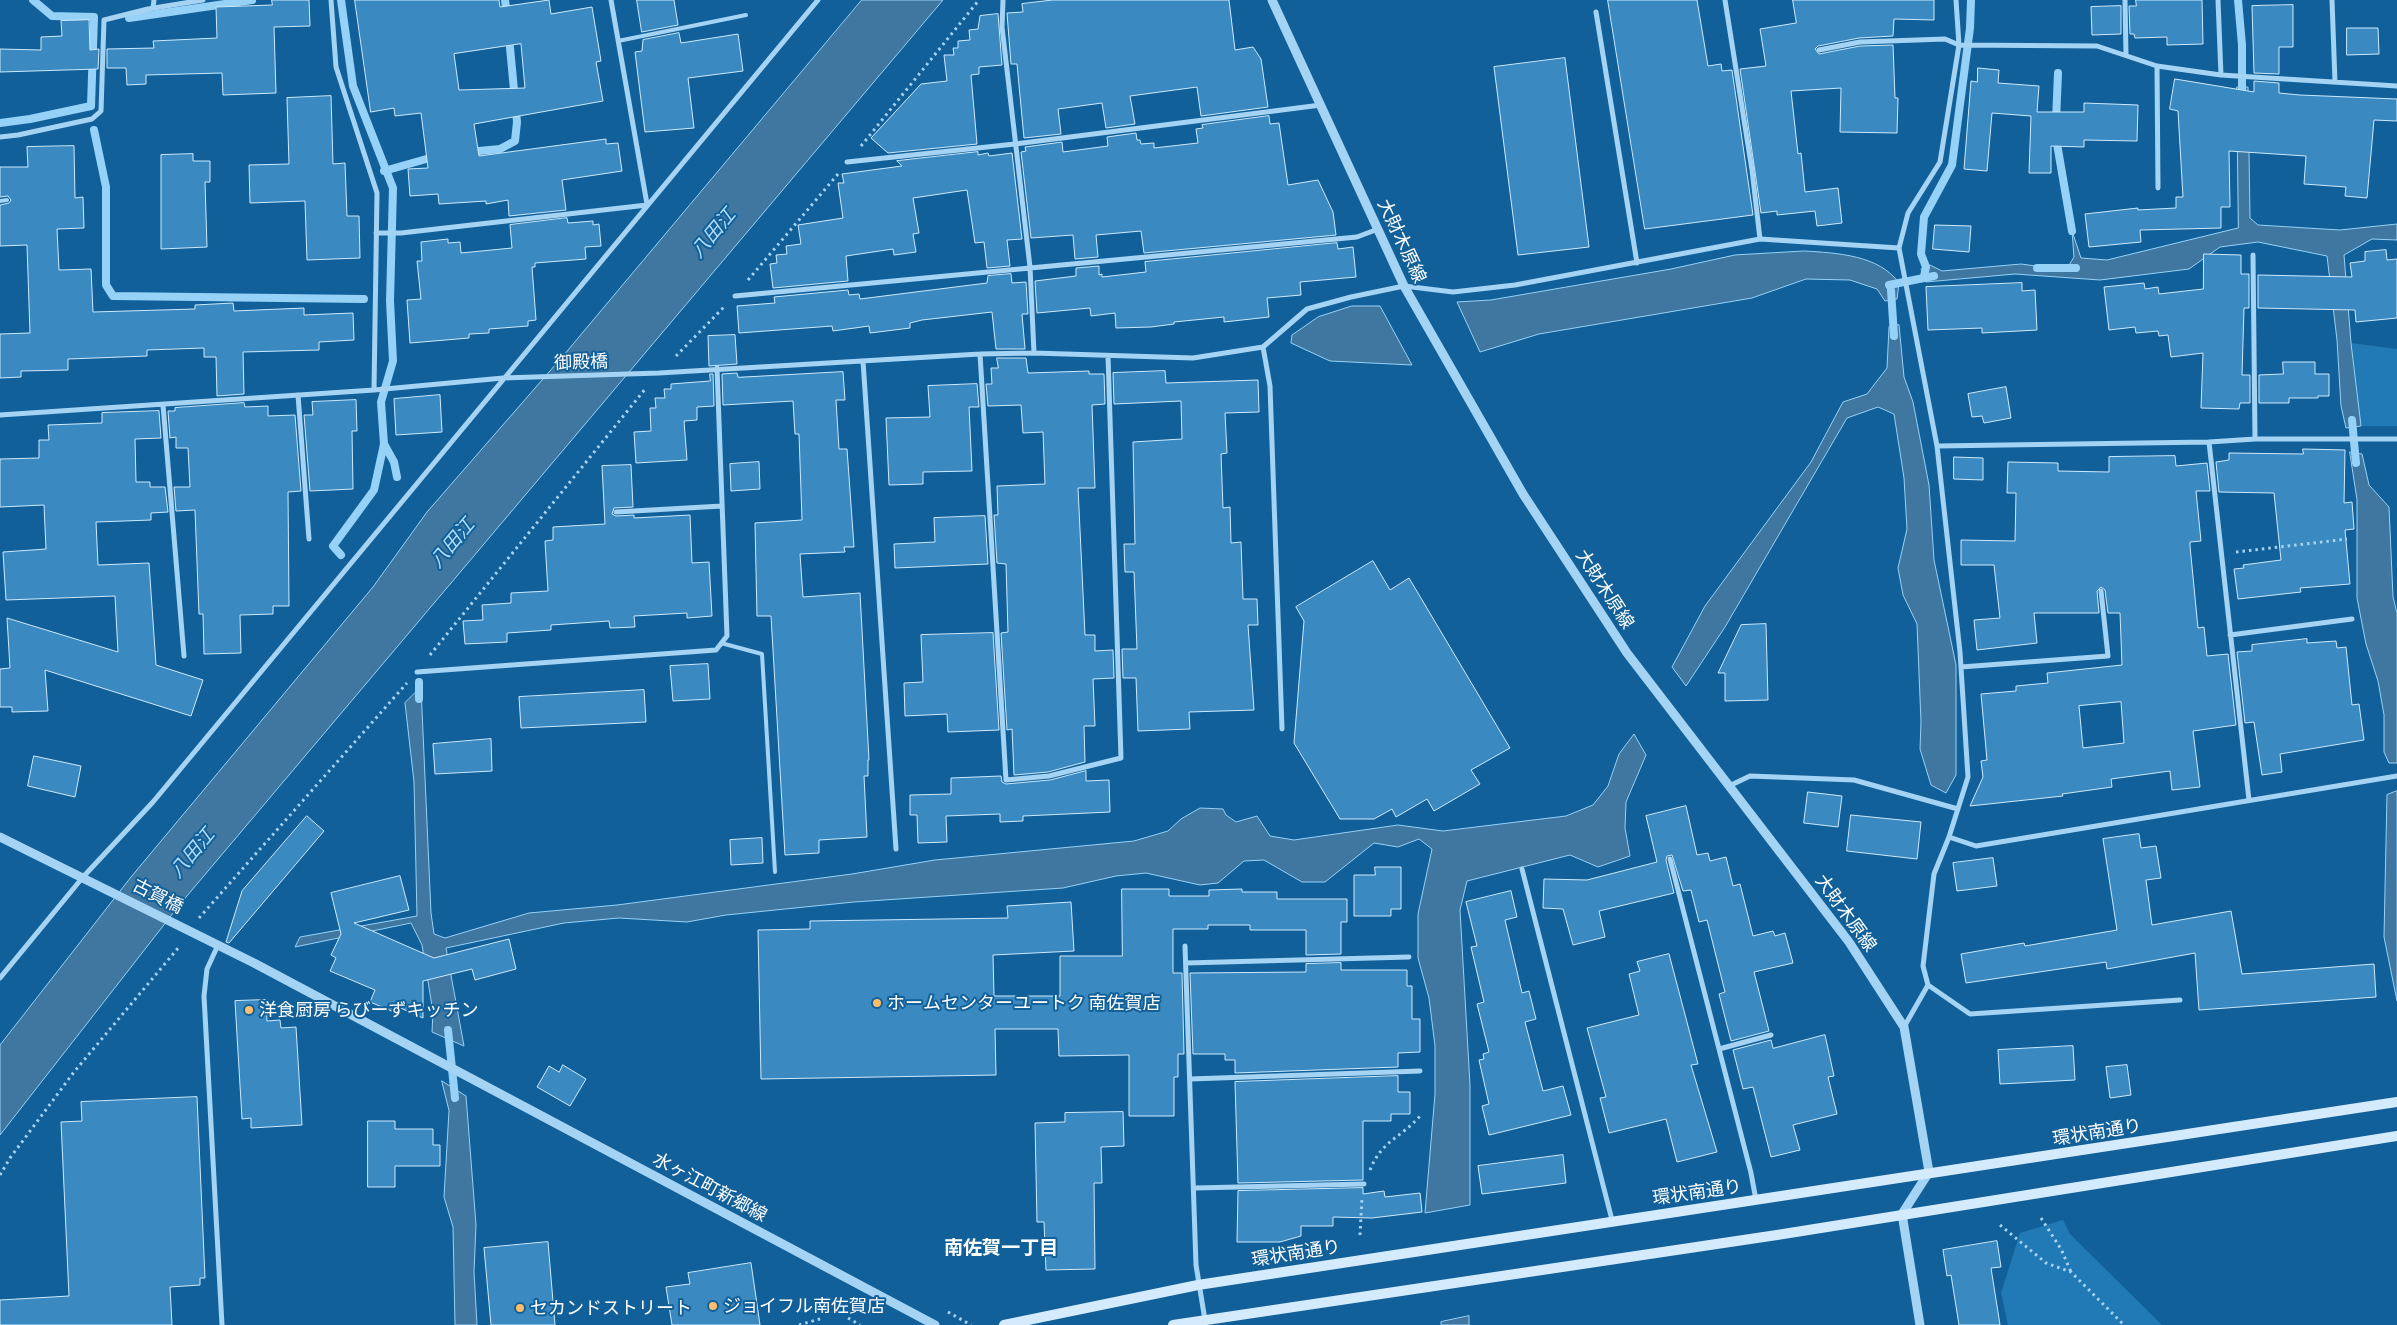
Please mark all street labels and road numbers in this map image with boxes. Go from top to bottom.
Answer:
street label: 大財木原線 [1373,196,1431,286]
street label: 御殿橋 [554,350,608,374]
street label: 大財木原線 [1571,545,1639,633]
street label: 大財木原線 [1811,870,1881,956]
street label: 古賀橋 [129,874,187,918]
street label: 環状南通り [2051,1114,2143,1150]
street label: 水ヶ江町新郷線 [649,1148,771,1226]
street label: 環状南通り [1651,1175,1743,1209]
street label: 環状南通り [1250,1235,1342,1271]

